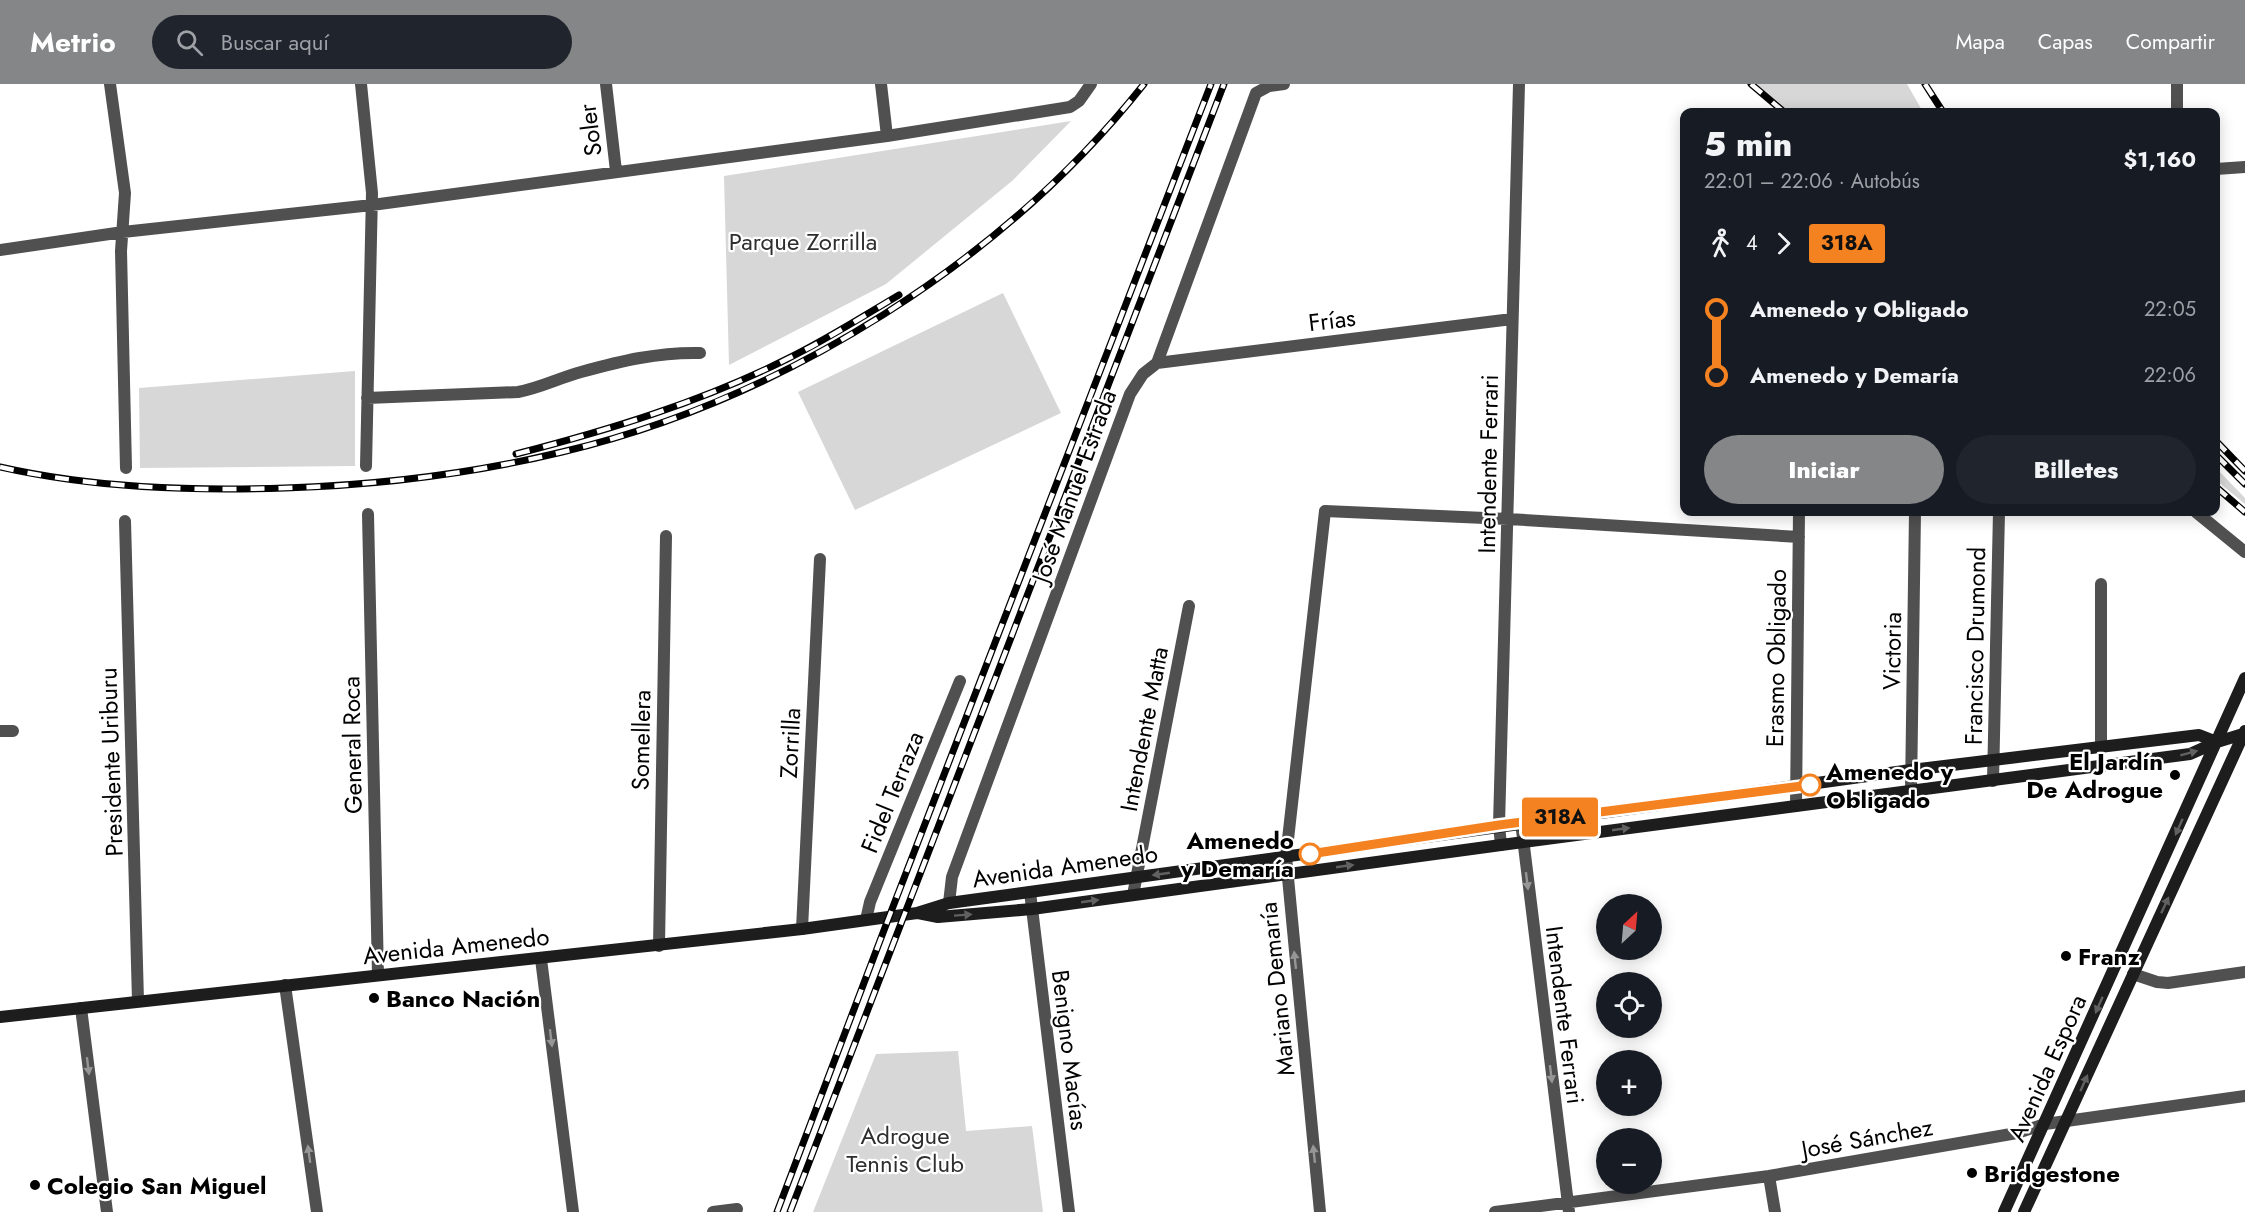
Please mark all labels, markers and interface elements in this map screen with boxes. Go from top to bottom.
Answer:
search box [152,15,572,69]
text: Metrio [30,22,116,63]
icon: search [173,26,206,59]
text: Buscar aquí [221,26,329,58]
text: Mapa [1956,27,2005,57]
text: Capas [2038,27,2093,57]
text: Compartir [2126,27,2215,57]
street label: Soler [569,101,611,158]
text: 5 min [1704,121,1792,168]
text: $1,160 [2124,143,2196,175]
text: 22:01 – 22:06 · Autobús [1704,167,1920,196]
park label: Parque Zorrilla [729,224,877,259]
icon: walk [1704,227,1737,260]
icon: forward [1767,227,1800,260]
text: 318A [1821,228,1873,258]
text: 4 [1746,229,1758,258]
text: Amenedo y Obligado [1750,293,1969,325]
text: 22:05 [2144,295,2196,324]
street label: Frías [1306,300,1358,340]
text: Amenedo y Demaría [1750,359,1959,391]
text: 22:06 [2144,361,2196,390]
street label: Intendente Ferrari [1469,374,1507,554]
street label: José Manuel Estrada [1022,385,1125,590]
button: Iniciar [1704,435,1944,504]
button: Billetes [1956,435,2196,504]
street label: Francisco Drumond [1956,547,1994,745]
street label: Erasmo Obligado [1757,569,1795,747]
street label: Victoria [1874,611,1910,691]
street label: Intendente Matta [1111,644,1177,814]
street label: Presidente Uriburu [90,667,132,857]
street label: General Roca [333,676,371,814]
street label: Somellera [623,689,659,791]
street label: Zorrilla [771,707,809,779]
street label: Fidel Terraza [852,726,932,858]
place label: El Jardín De Adrogue [2026,744,2163,807]
one-way arrow [2180,747,2198,757]
place label: Amenedo y Obligado [1825,754,1954,817]
marker: El Jardín De Adrogue [2168,768,2182,782]
marker: Amenedo y Obligado [1799,774,1821,796]
line badge: 318A [1518,798,1602,836]
text: 318A [1534,802,1586,832]
one-way arrow [2174,819,2183,836]
place label: Amenedo y Demaría [1180,823,1294,886]
one-way arrow [1612,824,1631,834]
street label: Avenida Amenedo [970,836,1160,896]
marker: Amenedo y Demaría [1299,843,1321,865]
one-way arrow [1335,862,1354,871]
one-way arrow [1152,869,1171,879]
one-way arrow [1523,871,1532,890]
north arrow [1596,894,1662,960]
map controls [1596,894,1662,1194]
one-way arrow [1080,897,1099,906]
one-way arrow [2160,897,2169,914]
street label: Mariano Demaría [1250,900,1304,1078]
one-way arrow [954,910,973,920]
street label: Avenida Amenedo [361,919,551,973]
street label: Intendente Ferrari [1537,924,1593,1106]
place label: Franz [2078,939,2140,974]
marker: Franz [2059,949,2073,963]
one-way arrow [1290,950,1300,969]
street label: Benigno Macías [1043,968,1097,1132]
button: locate [1596,972,1662,1038]
place label: Banco Nación [386,981,540,1016]
street label: Avenida Espora [1999,989,2095,1147]
marker: Banco Nación [367,991,381,1005]
one-way arrow [2094,997,2103,1014]
one-way arrow [546,1028,555,1047]
button: + [1596,1050,1662,1116]
one-way arrow [84,1056,93,1075]
one-way arrow [1547,1065,1556,1084]
one-way arrow [2079,1074,2088,1091]
street label: José Sánchez [1796,1109,1935,1167]
park label: Adrogue Tennis Club [846,1118,964,1181]
button: − [1596,1128,1662,1194]
one-way arrow [304,1144,313,1163]
one-way arrow [1309,1144,1319,1163]
place label: Bridgestone [1984,1156,2120,1191]
marker: Bridgestone [1965,1166,1979,1180]
place label: Colegio San Miguel [47,1168,266,1203]
marker: Colegio San Miguel [28,1178,42,1192]

